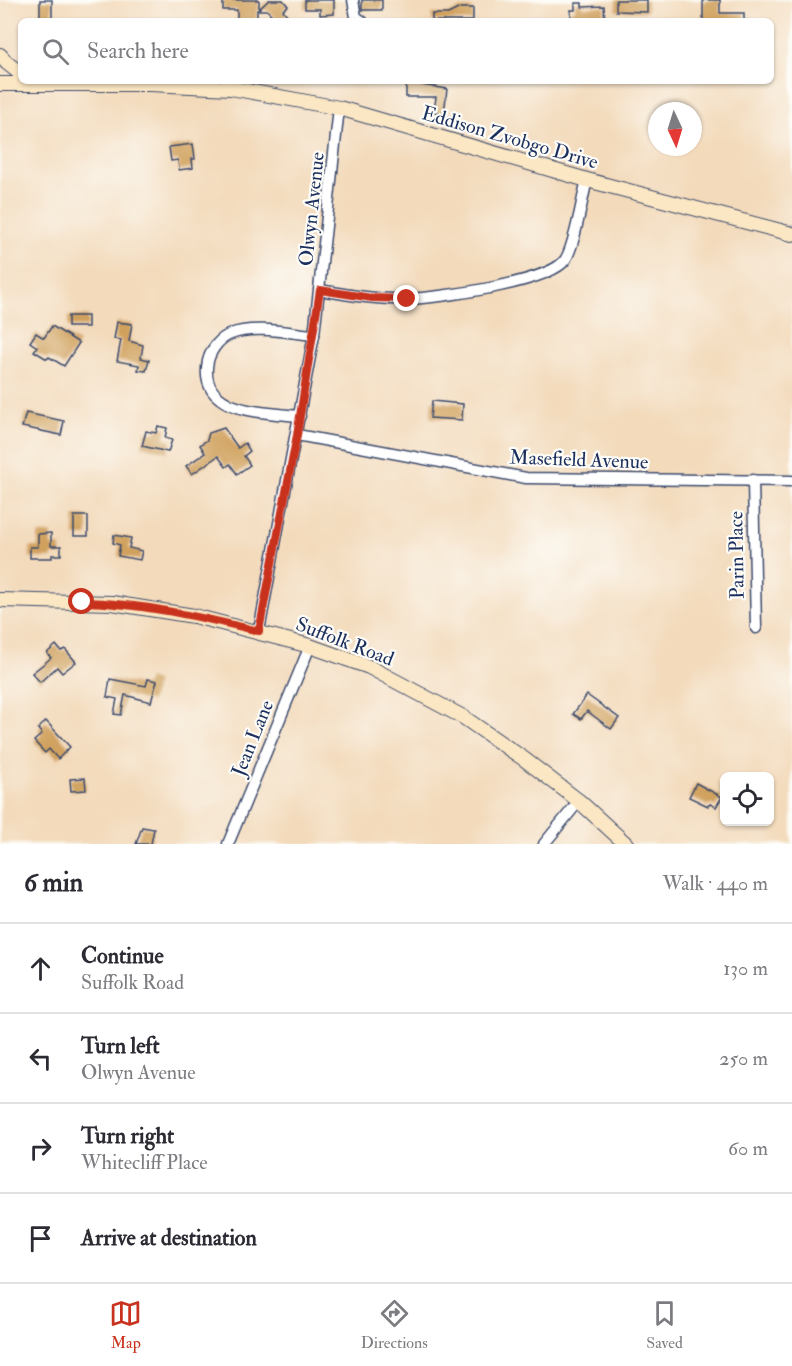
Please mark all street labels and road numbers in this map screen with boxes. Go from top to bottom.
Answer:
street label: Eddison Zvobgo Drive [419,100,601,175]
street label: Olwyn Avenue [293,151,330,267]
street label: Masefield Avenue [509,445,649,474]
street label: Parin Place [723,511,750,599]
street label: Suffolk Road [292,611,398,672]
street label: Jean Lane [225,696,279,781]

